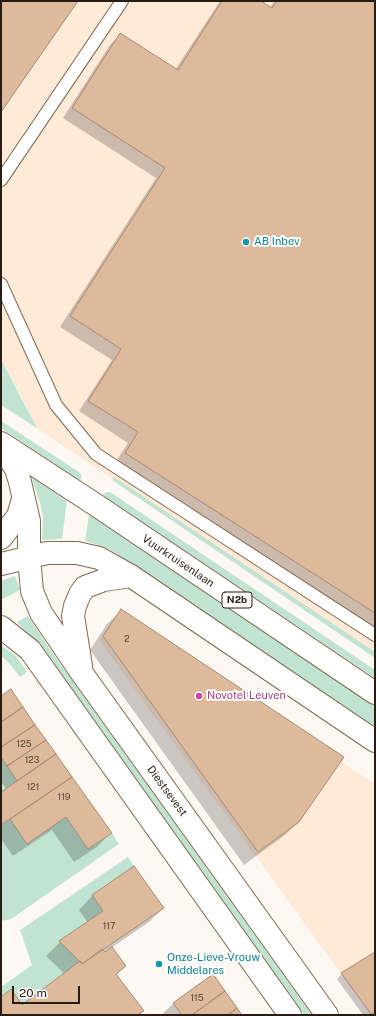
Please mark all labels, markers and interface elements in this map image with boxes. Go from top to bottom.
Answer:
place label: AB Inbev [254,235,300,249]
marker: AB Inbev [241,237,251,247]
street label: Vuurkruisenlaan [139,532,217,590]
road number: N2b [222,592,252,608]
house number: 2 [124,634,130,644]
place label: Novotel Leuven [207,689,286,703]
marker: Novotel Leuven [194,691,204,701]
house number: 125 [17,739,31,749]
house number: 123 [25,755,39,765]
street label: Diestsevest [144,763,190,819]
house number: 121 [27,782,39,792]
house number: 119 [58,792,70,802]
house number: 117 [103,921,115,931]
place label: Onze-Lieve-Vrouw Middelares [167,951,260,977]
marker: Onze-Lieve-Vrouw Middelares [154,959,164,969]
scale bar [14,978,82,1004]
text: 20 m [19,986,47,1000]
house number: 115 [190,993,204,1003]

